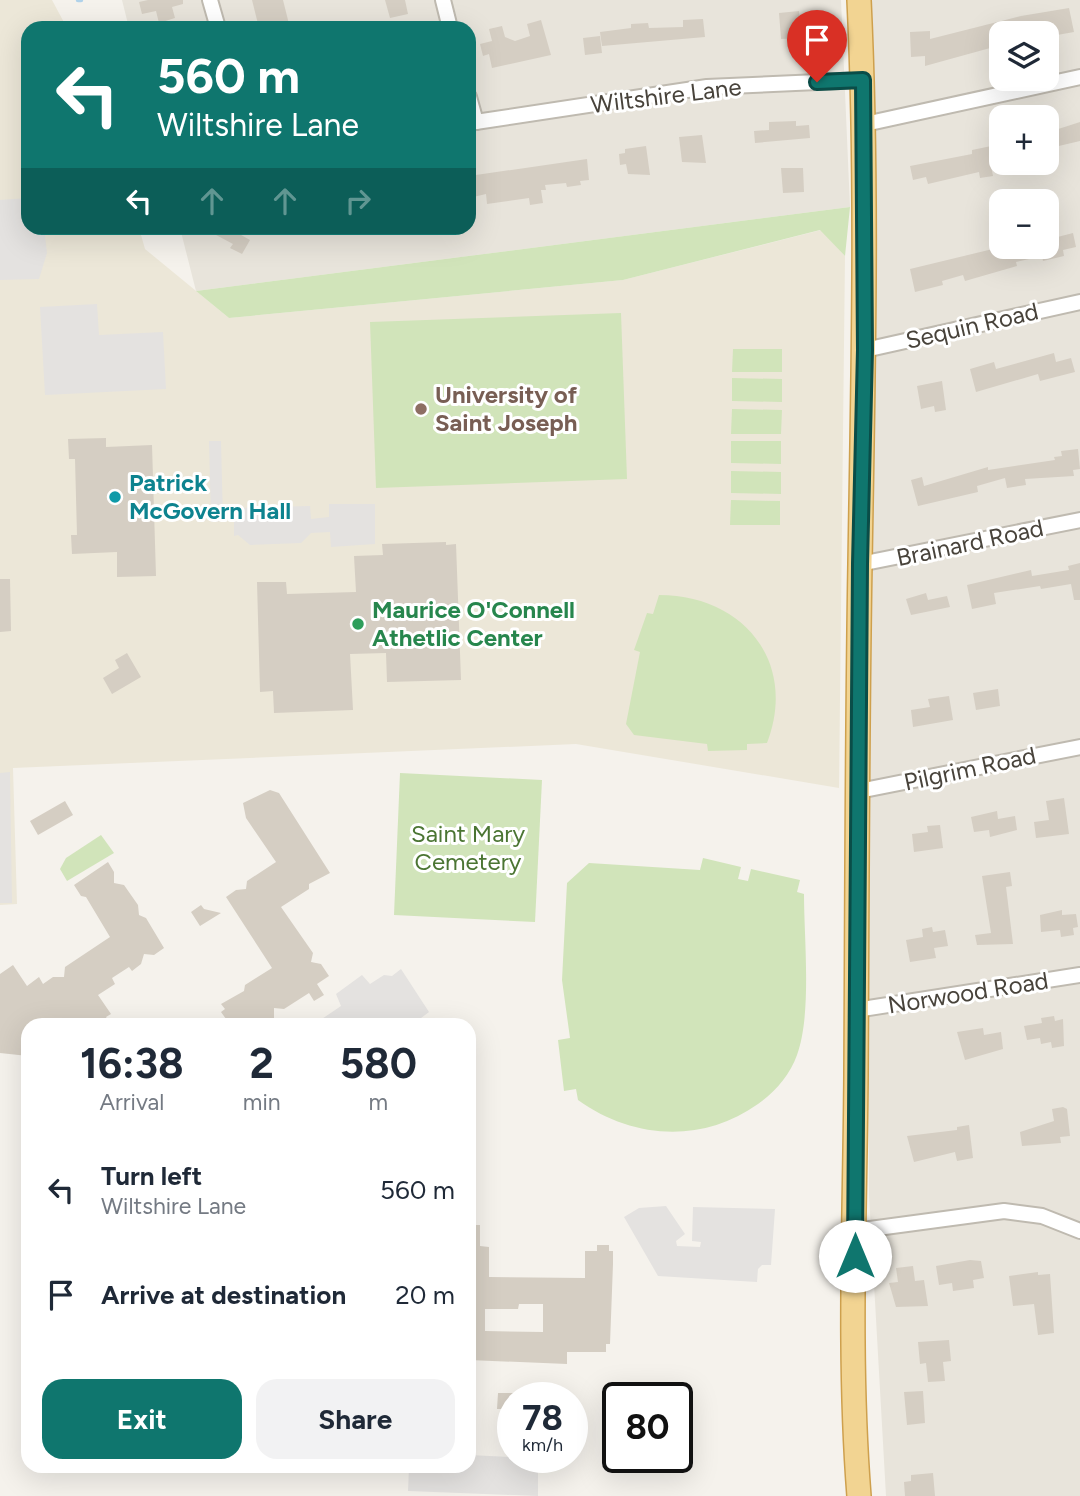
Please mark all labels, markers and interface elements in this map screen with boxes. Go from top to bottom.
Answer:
pin [787,10,847,82]
icon: arrive [798,21,836,59]
map controls [989,21,1059,259]
button: layers [989,21,1059,91]
text: 560 m [157,46,300,105]
icon: left [42,49,133,140]
street label: Wiltshire Lane [589,72,743,119]
button: + [989,105,1059,175]
text: Wiltshire Lane [157,106,359,144]
icon: left [120,182,158,220]
icon: ahead [193,182,231,220]
icon: ahead [266,182,304,220]
icon: right [339,182,377,220]
button: − [989,189,1059,259]
street label: Sequin Road [903,296,1041,355]
place label: University of Saint Joseph [435,380,578,437]
marker: University of Saint Joseph [413,401,429,417]
place label: Patrick McGovern Hall [129,468,291,525]
marker: Patrick McGovern Hall [107,489,123,505]
street label: Brainard Road [894,513,1046,572]
place label: Maurice O'Connell Athetlic Center [372,595,575,652]
marker: Maurice O'Connell Athetlic Center [350,616,366,632]
street label: Pilgrim Road [901,740,1039,797]
park label: Saint Mary Cemetery [411,819,525,876]
street label: Norwood Road [886,965,1050,1020]
text: 16:38 [80,1038,184,1089]
text: 2 [250,1038,274,1089]
text: 580 [340,1038,417,1089]
text: Arrival [99,1088,164,1116]
text: min [243,1088,281,1116]
text: m [369,1088,388,1116]
text: Turn left [101,1160,202,1192]
icon: left [42,1171,80,1209]
text: 560 m [380,1174,455,1206]
text: Wiltshire Lane [101,1192,246,1220]
position arrow [818,1219,892,1293]
icon: arrive [42,1276,80,1314]
text: Arrive at destination [101,1279,346,1311]
text: 20 m [395,1279,455,1311]
button: Exit [42,1379,242,1459]
button: Share [256,1379,455,1459]
speed limit sign: 80 [602,1382,693,1473]
text: 78 [522,1397,563,1439]
text: km/h [522,1434,563,1456]

